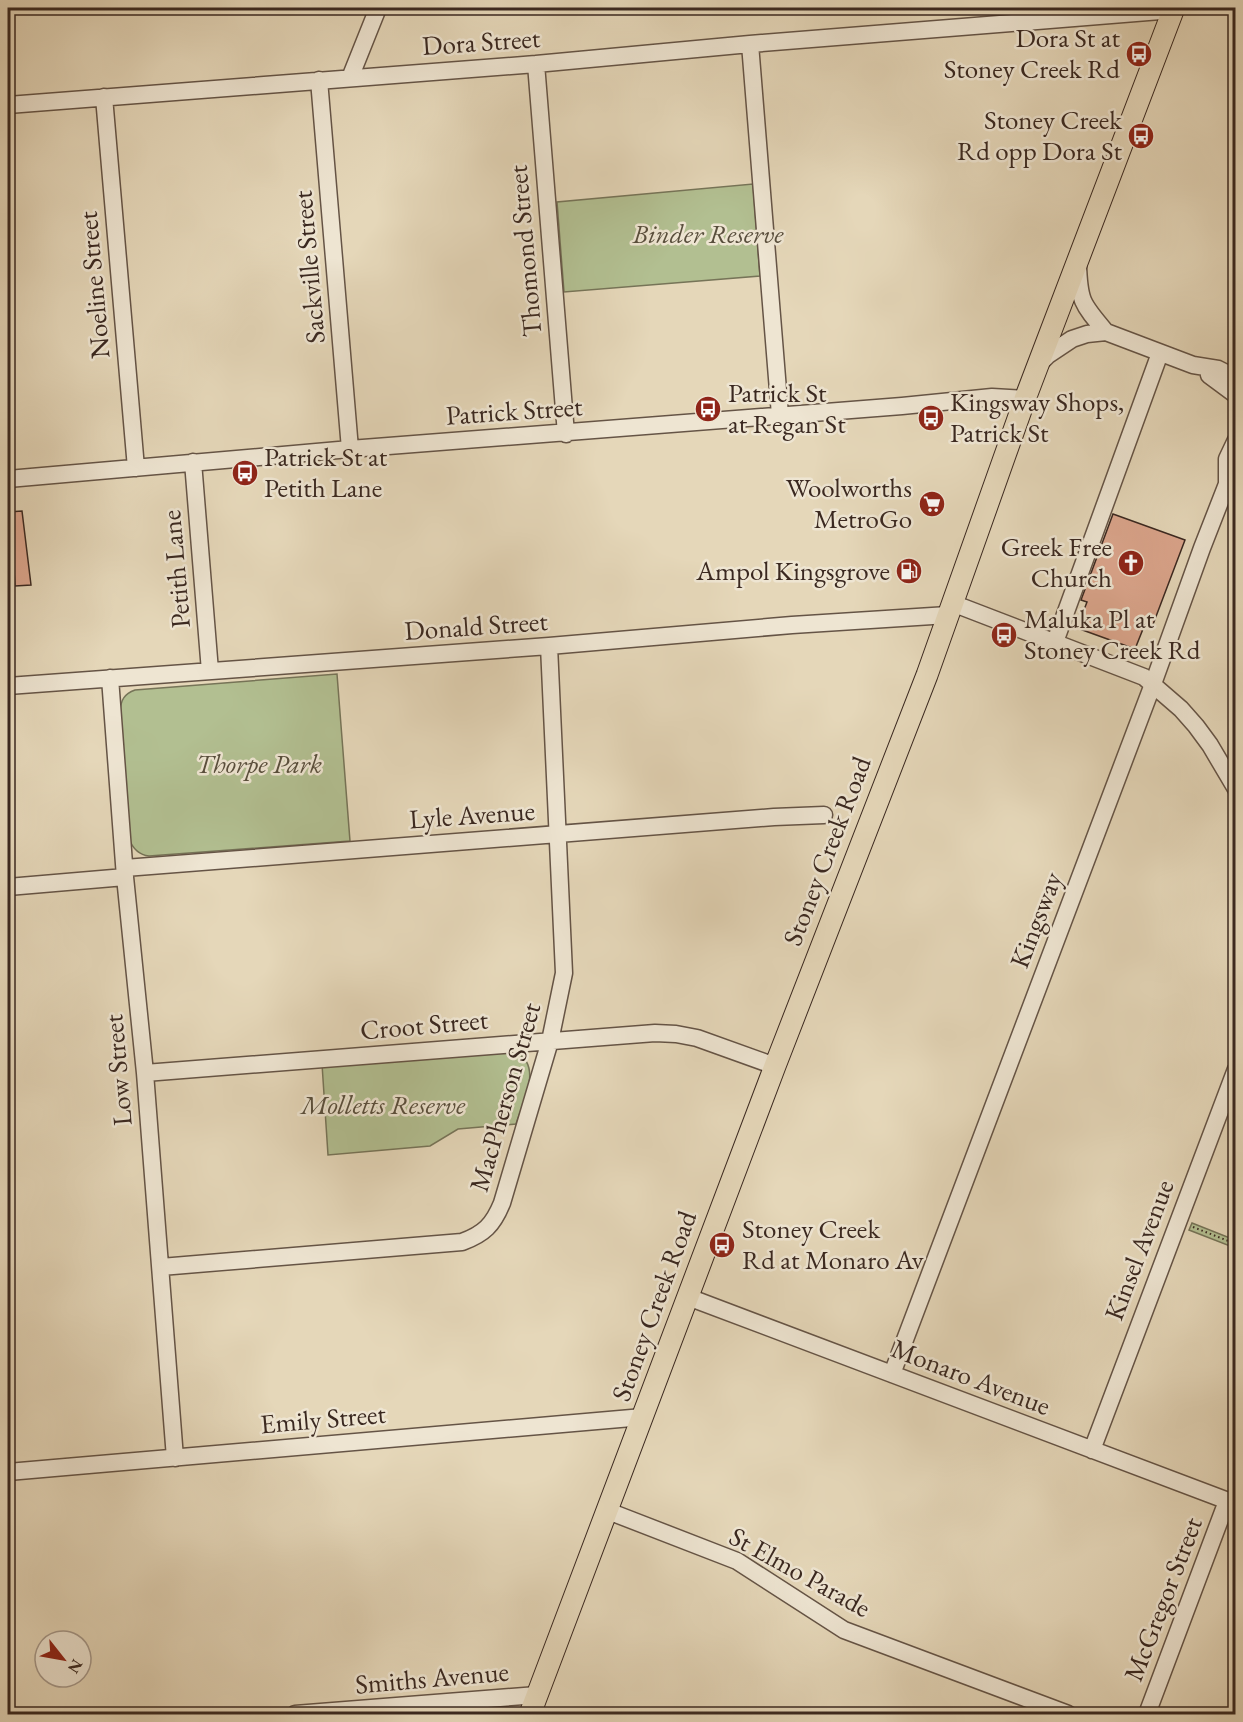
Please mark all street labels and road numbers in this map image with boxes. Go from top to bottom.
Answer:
street label: Dora Street [421,20,542,63]
street label: Thomond Street [500,163,549,338]
street label: Sackville Street [284,188,333,345]
street label: Noeline Street [70,209,117,360]
street label: Patrick Street [445,388,584,433]
street label: Petith Lane [153,509,198,629]
street label: Donald Street [403,603,549,648]
street label: Stoney Creek Road [774,751,879,950]
street label: Lyle Avenue [408,793,536,836]
street label: Kingsway [1001,867,1070,973]
street label: MacPherson Street [461,998,548,1195]
street label: Croot Street [359,1001,490,1048]
street label: Low Street [95,1012,140,1127]
street label: Kinsel Avenue [1096,1175,1181,1325]
street label: Stoney Creek Road [603,1206,704,1406]
street label: Monaro Avenue [887,1330,1056,1423]
street label: Emily Street [259,1396,388,1441]
street label: McGregor Street [1115,1511,1210,1686]
street label: St Elmo Parade [723,1518,877,1625]
street label: Smiths Avenue [354,1653,510,1702]

